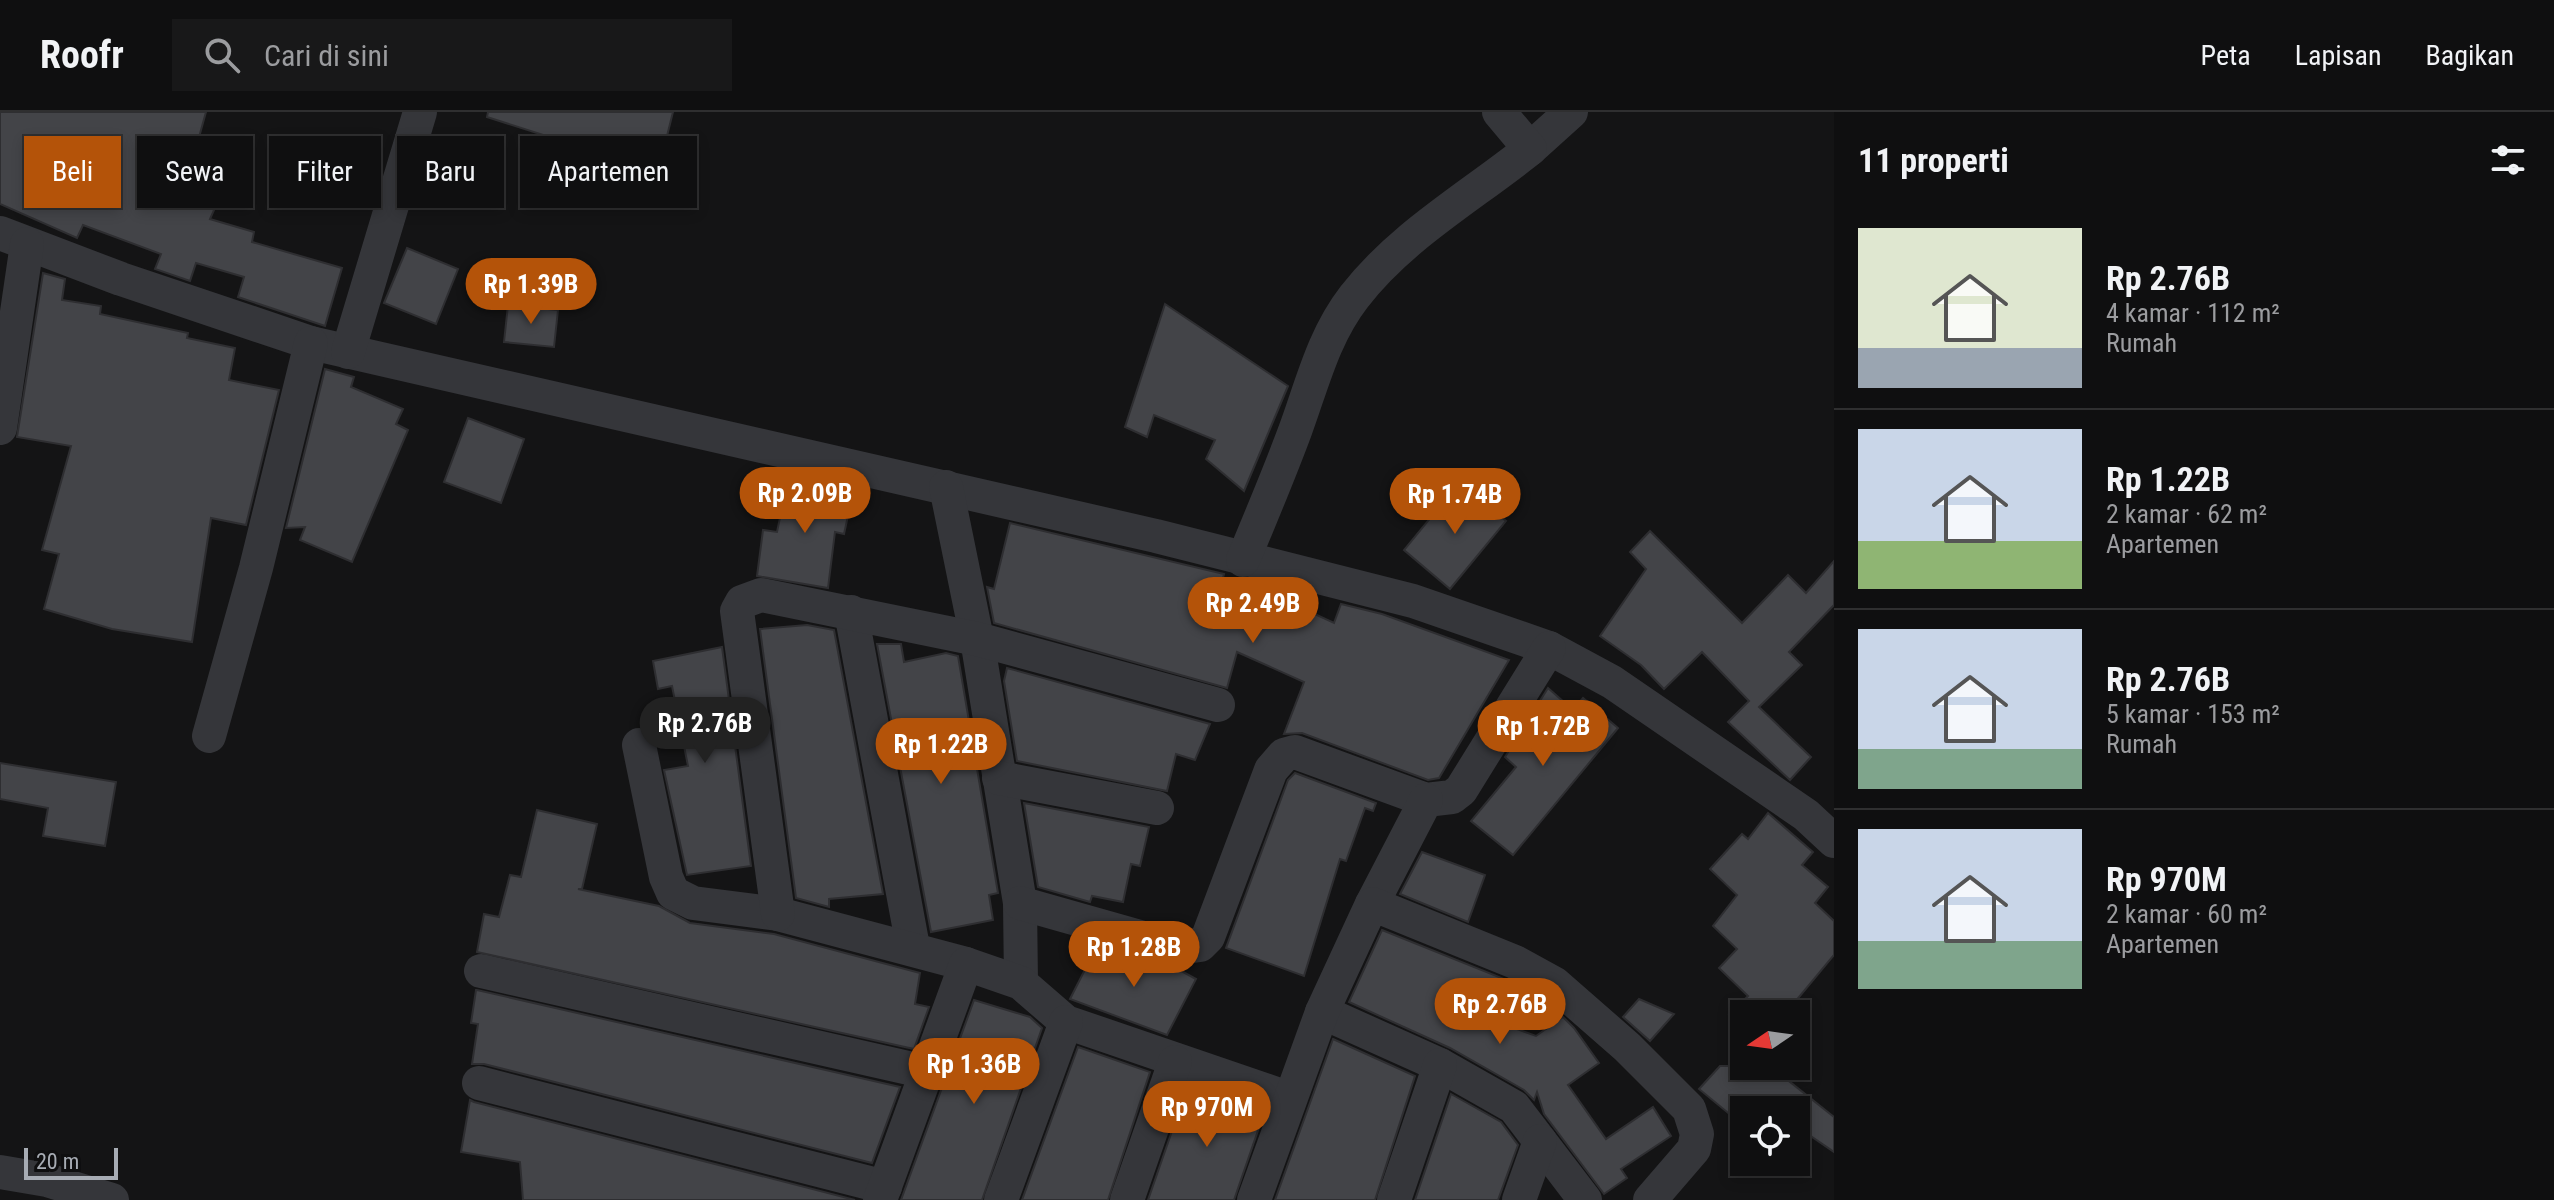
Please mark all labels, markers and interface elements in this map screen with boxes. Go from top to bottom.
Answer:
search box [172,19,732,91]
text: Roofr [40,33,124,77]
icon: search [200,33,244,77]
text: Cari di sini [264,38,389,73]
text: Peta [2201,39,2251,72]
text: Lapisan [2295,39,2381,72]
text: Bagikan [2425,39,2514,72]
chip: Beli [24,136,121,208]
chip: Sewa [137,136,253,208]
chip: Filter [269,136,381,208]
chip: Baru [397,136,504,208]
chip: Apartemen [520,136,697,208]
icon: filters [2486,138,2530,182]
text: 11 properti [1858,140,2009,180]
pin: Rp 1.39B [448,258,614,326]
text: Rp 2.76B [2106,258,2230,298]
icon: home [1922,260,2018,356]
text: Rp 1.39B [484,269,578,299]
text: 4 kamar · 112 m² [2106,298,2280,328]
text: Rumah [2106,328,2177,358]
text: Rp 1.22B [2106,459,2230,499]
icon: home [1922,461,2018,557]
pin: Rp 2.09B [722,467,888,535]
pin: Rp 1.74B [1372,468,1538,536]
text: Rp 2.09B [758,478,852,508]
text: Rp 1.74B [1408,479,1502,509]
text: 2 kamar · 62 m² [2106,499,2267,529]
text: Apartemen [2106,529,2219,559]
pin: Rp 2.49B [1170,577,1336,645]
text: Rp 2.49B [1206,588,1300,618]
text: Rp 2.76B [2106,659,2230,699]
icon: home [1922,661,2018,757]
pin: Rp 2.76B [622,697,788,765]
text: 5 kamar · 153 m² [2106,699,2280,729]
pin: Rp 1.72B [1460,700,1626,768]
text: Rp 2.76B [658,708,752,738]
text: Rp 1.72B [1496,711,1590,741]
pin: Rp 1.22B [858,718,1024,786]
text: Rp 1.22B [894,729,988,759]
text: Rumah [2106,729,2177,759]
text: Rp 970M [2106,859,2227,899]
icon: home [1922,861,2018,957]
text: 2 kamar · 60 m² [2106,899,2267,929]
pin: Rp 1.28B [1051,921,1217,989]
text: Apartemen [2106,929,2219,959]
text: Rp 1.28B [1087,932,1181,962]
pin: Rp 2.76B [1417,978,1583,1046]
text: Rp 2.76B [1453,989,1547,1019]
north arrow [1730,1000,1810,1080]
map controls [1730,1000,1810,1176]
pin: Rp 1.36B [891,1038,1057,1106]
text: Rp 1.36B [927,1049,1021,1079]
pin: Rp 970M [1133,1081,1281,1149]
text: Rp 970M [1161,1092,1253,1122]
button: locate [1730,1096,1810,1176]
scale bar [24,1144,118,1180]
text: 20 m [36,1149,79,1174]

